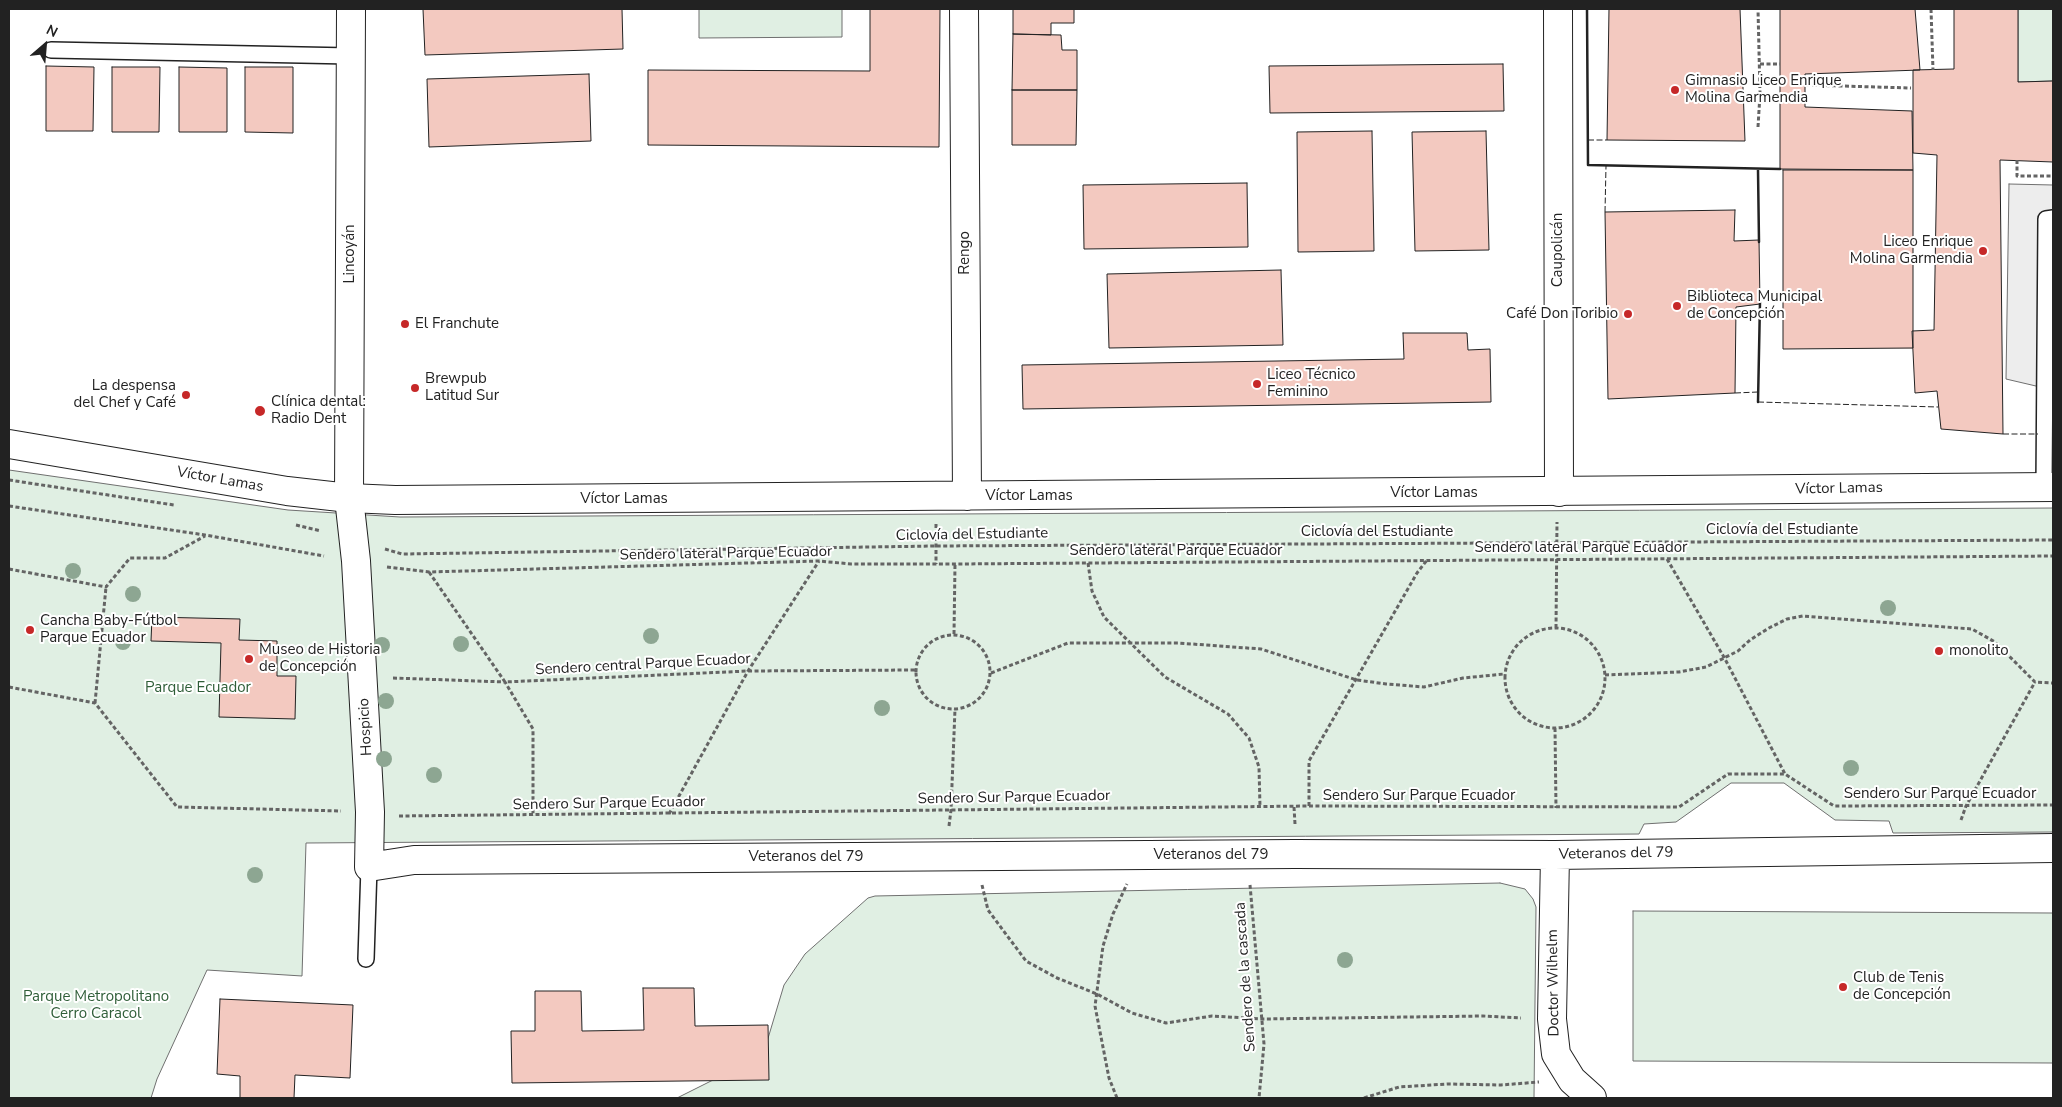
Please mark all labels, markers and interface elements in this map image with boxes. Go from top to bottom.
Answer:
north arrow [20,20,70,70]
text: N [43,20,61,42]
place label: Gimnasio Liceo Enrique Molina Garmendia [1685,72,1841,107]
marker: Gimnasio Liceo Enrique Molina Garmendia [1669,84,1681,96]
street label: Caupolicán [1549,213,1567,287]
street label: Lincoyán [341,224,359,284]
street label: Rengo [956,231,974,275]
place label: Liceo Enrique Molina Garmendia [1850,233,1973,268]
marker: Liceo Enrique Molina Garmendia [1977,245,1989,257]
place label: Biblioteca Municipal de Concepción [1687,288,1822,323]
marker: Biblioteca Municipal de Concepción [1671,300,1683,312]
place label: Café Don Toribio [1506,305,1618,323]
marker: Café Don Toribio [1622,308,1634,320]
place label: El Franchute [415,315,499,333]
marker: El Franchute [399,318,411,330]
place label: Liceo Técnico Feminino [1267,366,1356,401]
place label: Brewpub Latitud Sur [425,370,499,405]
place label: La despensa del Chef y Café [73,377,176,412]
marker: Liceo Técnico Feminino [1251,378,1263,390]
marker: Brewpub Latitud Sur [409,382,421,394]
marker: La despensa del Chef y Café [180,389,192,401]
place label: Clínica dental: Radio Dent [271,393,366,428]
marker: Clínica dental: Radio Dent [253,404,267,418]
street label: Víctor Lamas [175,464,265,496]
street label: Víctor Lamas [1795,479,1883,499]
street label: Víctor Lamas [1390,484,1478,502]
street label: Víctor Lamas [985,487,1073,505]
street label: Víctor Lamas [580,490,668,508]
street label: Ciclovía del Estudiante [1706,521,1858,539]
street label: Ciclovía del Estudiante [1301,523,1453,541]
street label: Ciclovía del Estudiante [896,525,1048,545]
street label: Sendero lateral Parque Ecuador [1475,539,1687,557]
street label: Sendero lateral Parque Ecuador [1070,542,1282,560]
street label: Sendero lateral Parque Ecuador [619,543,833,565]
place label: Cancha Baby-Fútbol Parque Ecuador [40,612,177,647]
marker: Cancha Baby-Fútbol Parque Ecuador [24,624,36,636]
place label: Museo de Historia de Concepción [259,641,381,676]
place label: monolito [1949,642,2008,660]
marker: monolito [1933,645,1945,657]
street label: Sendero central Parque Ecuador [535,650,751,680]
marker: Museo de Historia de Concepción [243,653,255,665]
park label: Parque Ecuador [145,679,251,697]
street label: Hospicio [355,698,377,756]
street label: Sendero Sur Parque Ecuador [1844,785,2036,803]
street label: Sendero Sur Parque Ecuador [918,787,1110,809]
street label: Sendero Sur Parque Ecuador [1323,787,1515,805]
street label: Sendero Sur Parque Ecuador [513,793,705,815]
street label: Veteranos del 79 [1558,844,1674,864]
street label: Veteranos del 79 [1154,846,1268,864]
street label: Veteranos del 79 [749,848,863,866]
street label: Sendero de la cascada [1232,901,1260,1053]
street label: Doctor Wilhelm [1544,929,1564,1037]
place label: Club de Tenis de Concepción [1853,969,1951,1004]
marker: Club de Tenis de Concepción [1837,981,1849,993]
park label: Parque Metropolitano Cerro Caracol [23,988,169,1023]

